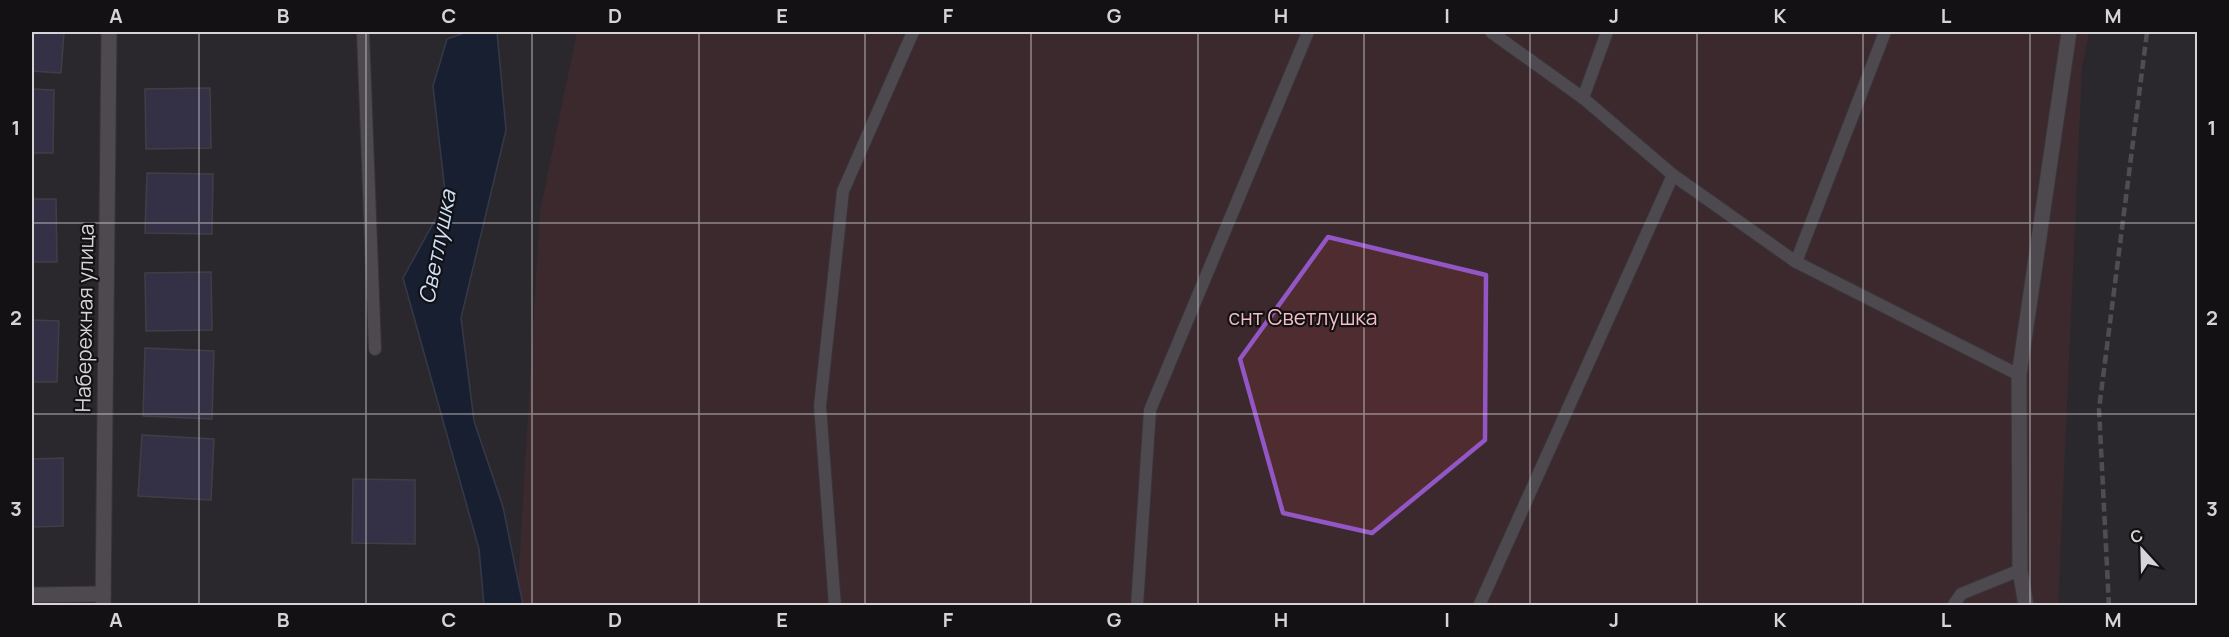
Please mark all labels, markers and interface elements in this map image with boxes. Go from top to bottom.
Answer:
text: A [109,2,123,29]
text: B [277,2,290,29]
text: C [442,2,456,29]
text: D [608,2,622,29]
text: E [776,2,788,29]
text: F [943,2,954,29]
text: G [1107,2,1122,29]
text: H [1274,2,1288,29]
text: I [1444,2,1450,29]
text: J [1609,2,1619,29]
text: K [1774,2,1787,29]
text: L [1941,2,1952,29]
text: M [2104,2,2122,29]
text: 1 [12,114,20,141]
text: 1 [2208,114,2216,141]
water label: Светлушка [411,186,463,306]
street label: Набережная улица [68,223,100,413]
park label: снт Светлушка [1229,303,1377,331]
text: 2 [10,304,22,331]
text: 2 [2206,304,2218,331]
text: 3 [10,495,22,522]
text: 3 [2206,495,2218,522]
north arrow [2112,520,2172,580]
text: С [2127,524,2146,549]
text: A [109,606,123,633]
text: B [277,606,290,633]
text: C [442,606,456,633]
text: D [608,606,622,633]
text: E [776,606,788,633]
text: F [943,606,954,633]
text: G [1107,606,1122,633]
text: H [1274,606,1288,633]
text: I [1444,606,1450,633]
text: J [1609,606,1619,633]
text: K [1774,606,1787,633]
text: L [1941,606,1952,633]
text: M [2104,606,2122,633]

